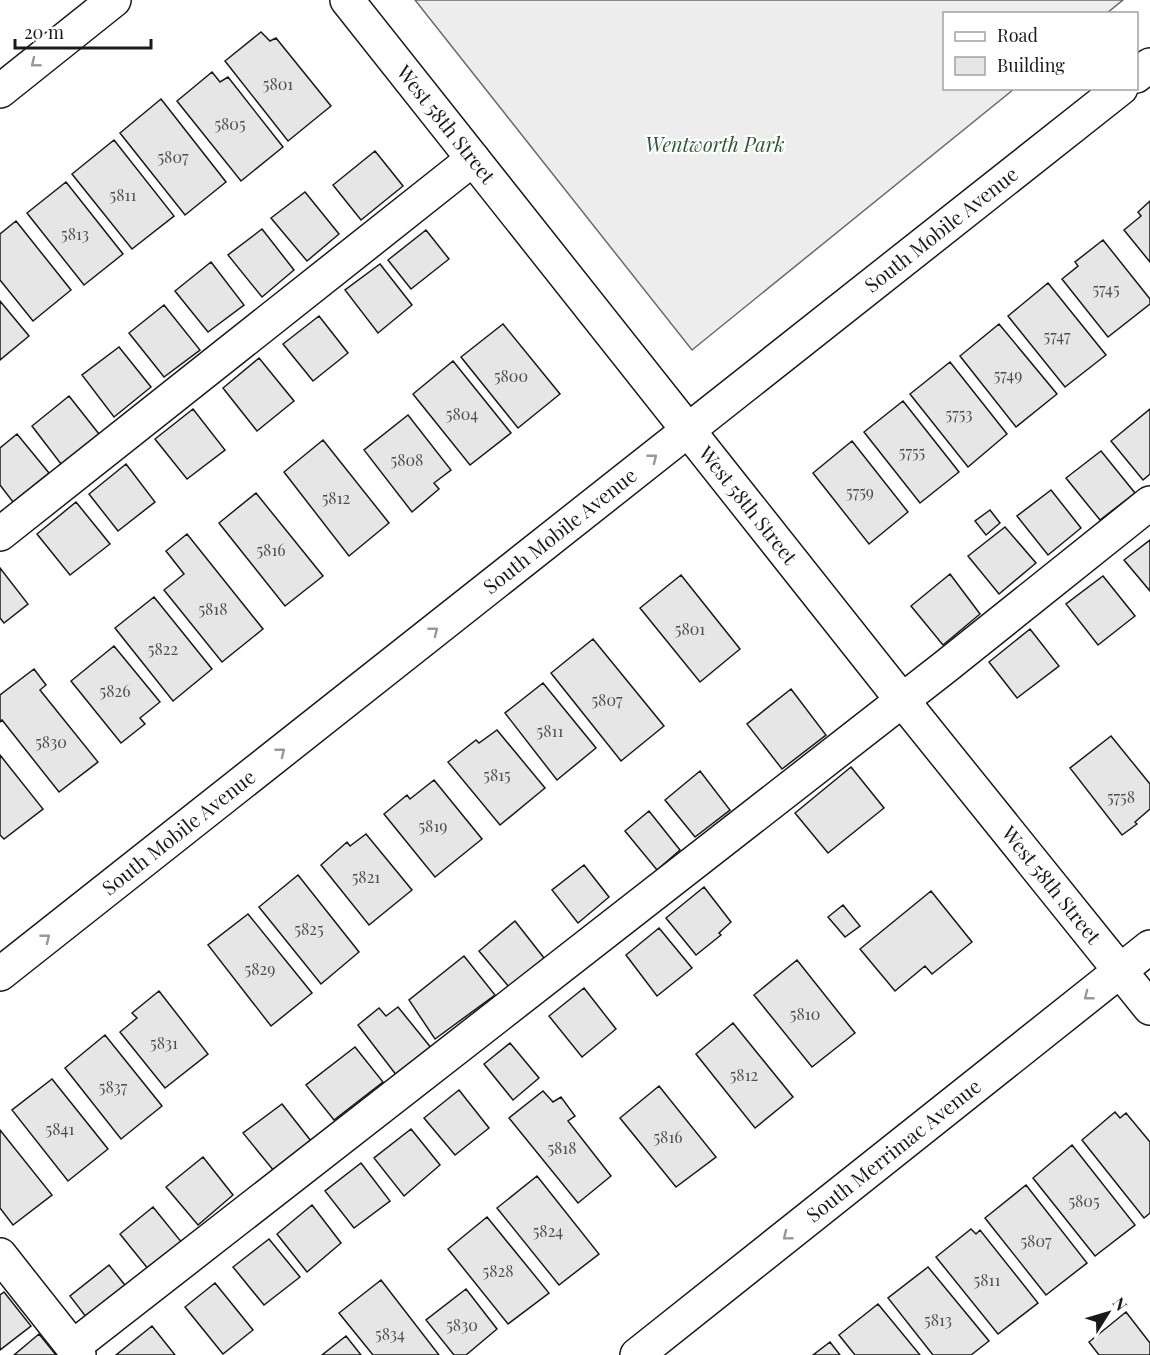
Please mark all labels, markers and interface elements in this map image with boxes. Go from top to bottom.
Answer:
scale bar [15,12,152,50]
legend [943,12,1138,90]
text: 20 m [24,20,64,44]
text: Road [997,23,1038,47]
text: Building [997,53,1065,77]
one-way arrow [31,55,42,66]
street label: West 58th Street [391,58,503,189]
house number: 5801 [263,73,293,94]
house number: 5805 [214,113,246,134]
park label: Wentworth Park [645,130,785,157]
house number: 5807 [157,146,189,167]
street label: South Mobile Avenue [858,160,1023,298]
house number: 5811 [110,184,136,205]
house number: 5813 [61,223,89,244]
house number: 5745 [1092,278,1120,299]
house number: 5747 [1044,325,1071,346]
house number: 5749 [994,364,1022,385]
house number: 5800 [494,365,528,386]
house number: 5804 [446,403,478,424]
house number: 5753 [946,403,973,424]
street label: West 58th Street [693,439,805,570]
house number: 5755 [899,441,925,462]
house number: 5808 [391,449,423,470]
one-way arrow [646,455,657,466]
street label: South Mobile Avenue [477,461,642,599]
house number: 5759 [846,481,874,502]
house number: 5812 [322,487,350,508]
house number: 5816 [256,539,286,560]
house number: 5818 [198,598,228,619]
house number: 5801 [675,618,705,639]
one-way arrow [428,628,439,639]
house number: 5822 [148,638,178,659]
house number: 5826 [100,680,130,701]
house number: 5807 [591,689,623,710]
house number: 5811 [537,720,563,741]
house number: 5830 [35,731,67,752]
one-way arrow [275,749,286,760]
street label: South Mobile Avenue [96,762,260,900]
house number: 5815 [483,764,511,785]
house number: 5758 [1107,786,1135,807]
house number: 5819 [418,815,448,836]
street label: West 58th Street [996,819,1108,949]
house number: 5821 [352,866,380,887]
house number: 5825 [294,918,324,939]
one-way arrow [39,935,50,946]
house number: 5829 [245,958,275,979]
one-way arrow [1084,989,1095,1000]
house number: 5810 [790,1003,820,1024]
house number: 5831 [150,1032,178,1053]
house number: 5812 [730,1064,758,1085]
street label: South Merrimac Avenue [800,1072,986,1227]
house number: 5837 [99,1076,128,1097]
house number: 5841 [46,1118,74,1139]
house number: 5816 [653,1126,683,1147]
house number: 5818 [547,1137,577,1158]
house number: 5805 [1068,1190,1100,1211]
house number: 5824 [533,1220,563,1241]
one-way arrow [783,1228,794,1239]
house number: 5807 [1020,1230,1052,1251]
house number: 5828 [483,1260,513,1281]
house number: 5811 [974,1269,1000,1290]
north arrow [1078,1283,1138,1343]
text: N [1109,1293,1133,1315]
house number: 5813 [924,1309,952,1330]
house number: 5830 [446,1314,478,1335]
house number: 5834 [375,1323,405,1344]

